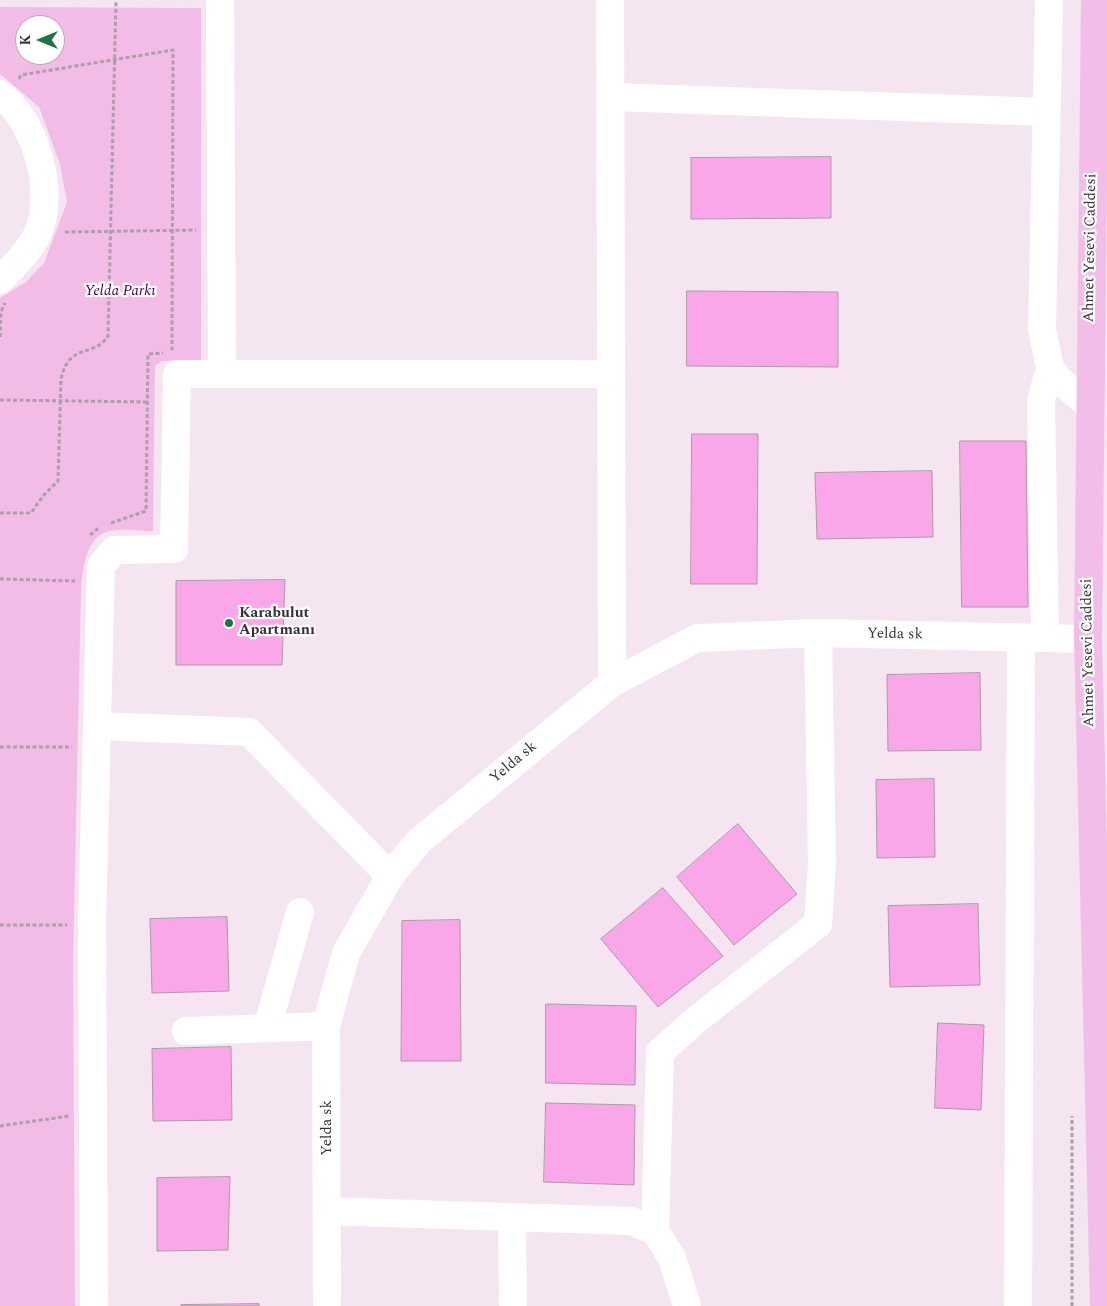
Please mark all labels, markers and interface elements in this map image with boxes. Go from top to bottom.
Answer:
north arrow [15,15,65,65]
text: K [15,35,36,45]
street label: Ahmet Yesevi Caddesi [1081,173,1101,323]
park label: Yelda Parkı [85,283,155,301]
street label: Ahmet Yesevi Caddesi [1079,578,1099,728]
place label: Karabulut Apartmanı [239,605,315,640]
marker: Karabulut Apartmanı [223,617,235,629]
street label: Yelda sk [867,626,923,644]
street label: Yelda sk [487,738,541,788]
street label: Yelda sk [319,1100,337,1156]

